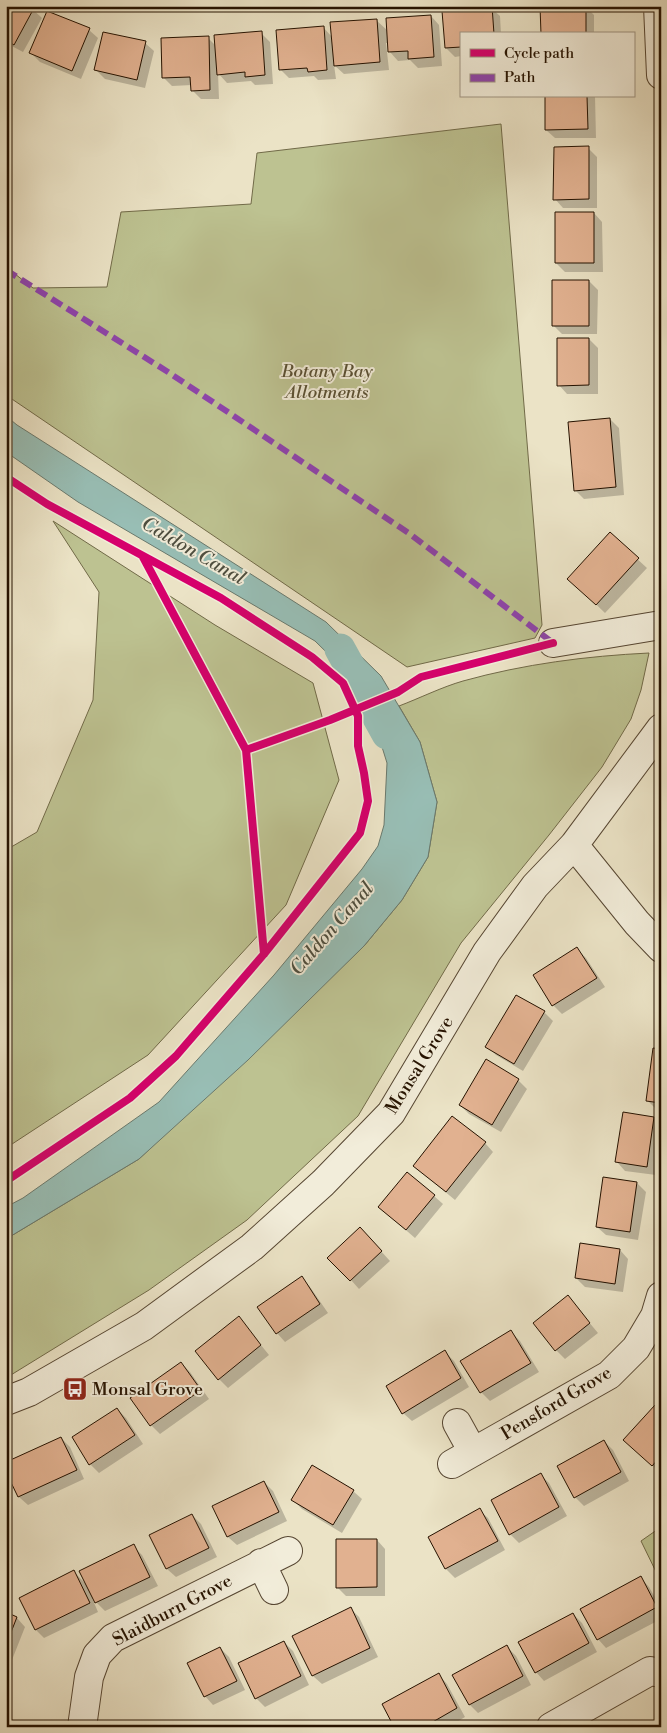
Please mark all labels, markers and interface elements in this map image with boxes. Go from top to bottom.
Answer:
legend [460,32,634,98]
text: Cycle path [504,44,574,63]
text: Path [504,68,536,87]
park label: Botany Bay Allotments [280,360,373,404]
water label: Caldon Canal [137,511,250,590]
water label: Caldon Canal [285,877,379,980]
street label: Monsal Grove [380,1012,459,1118]
street label: Pensford Grove [497,1361,616,1445]
bus stop icon: Monsal Grove [62,1376,88,1402]
place label: Monsal Grove [92,1378,203,1401]
street label: Slaidburn Grove [108,1569,236,1652]

